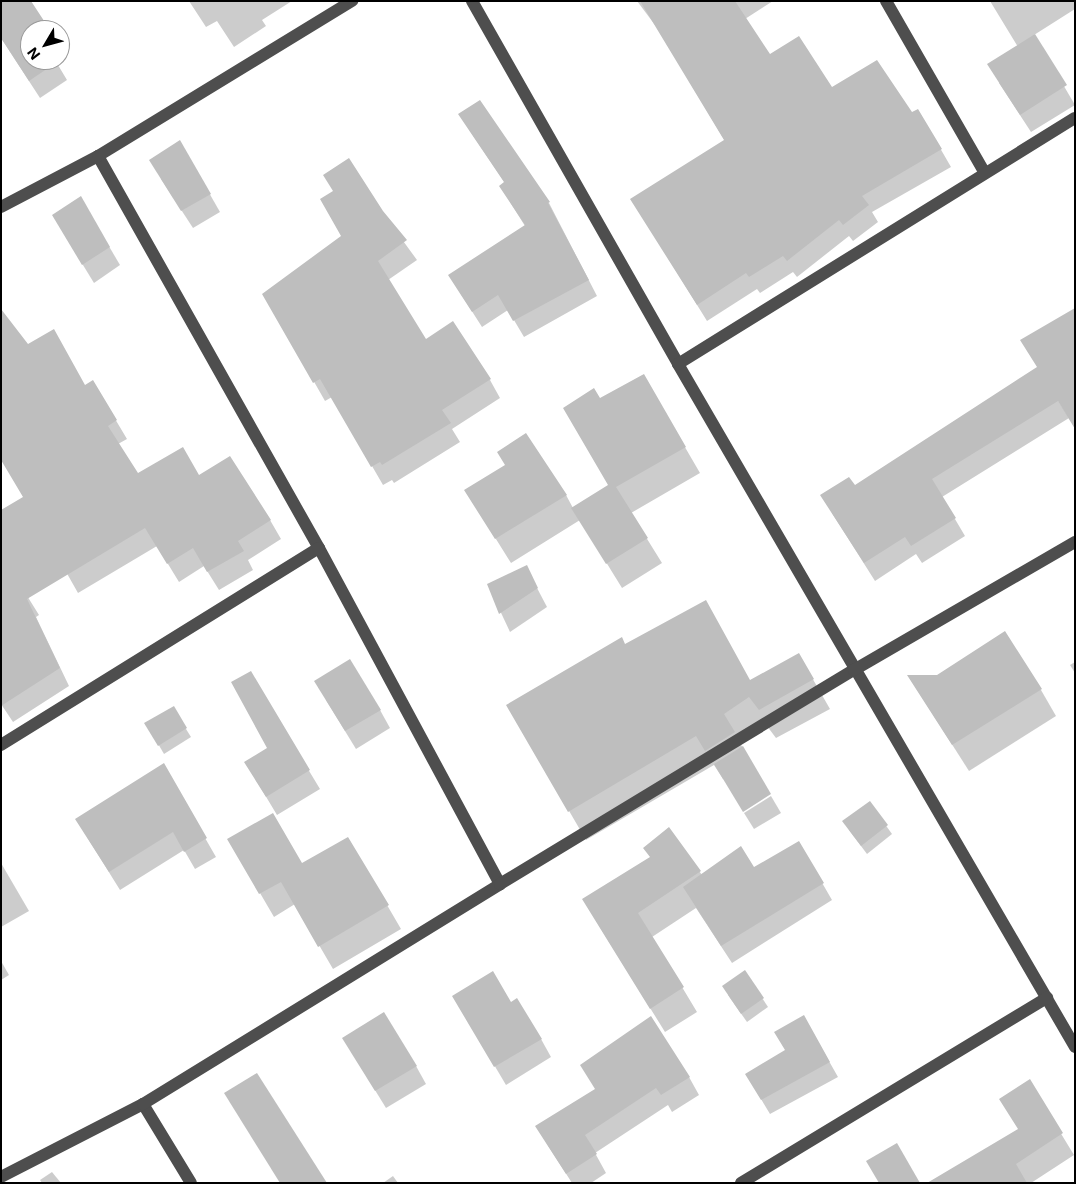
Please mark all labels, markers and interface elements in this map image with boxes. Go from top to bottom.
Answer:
north arrow [20,20,70,70]
text: N [23,44,43,63]

